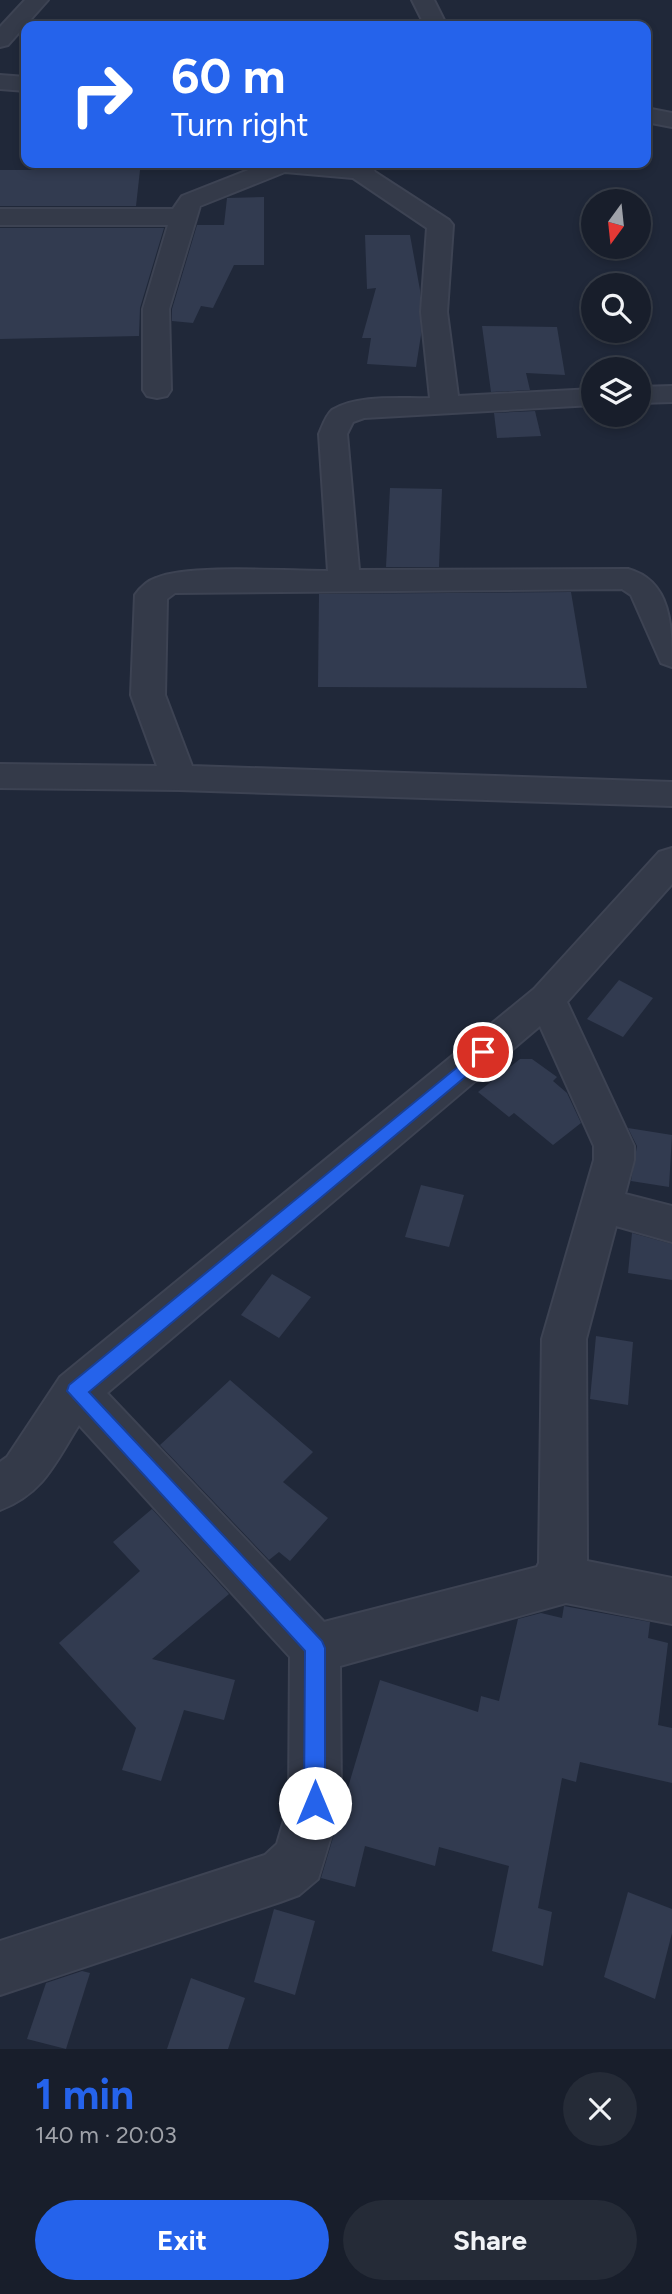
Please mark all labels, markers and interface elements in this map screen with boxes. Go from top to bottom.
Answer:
text: 60 m [171,46,286,105]
icon: right [56,49,147,140]
text: Turn right [171,106,309,144]
north arrow [581,189,651,259]
map controls [581,189,651,427]
button: search [581,273,651,343]
button: layers [581,357,651,427]
pin [453,1022,513,1082]
icon: arrive [464,1033,502,1071]
position arrow [278,1766,352,1840]
text: 1 min [35,2069,134,2120]
button: close [563,2072,637,2146]
text: 140 m · 20:03 [35,2121,177,2149]
button: Exit [35,2200,329,2280]
button: Share [343,2200,637,2280]

